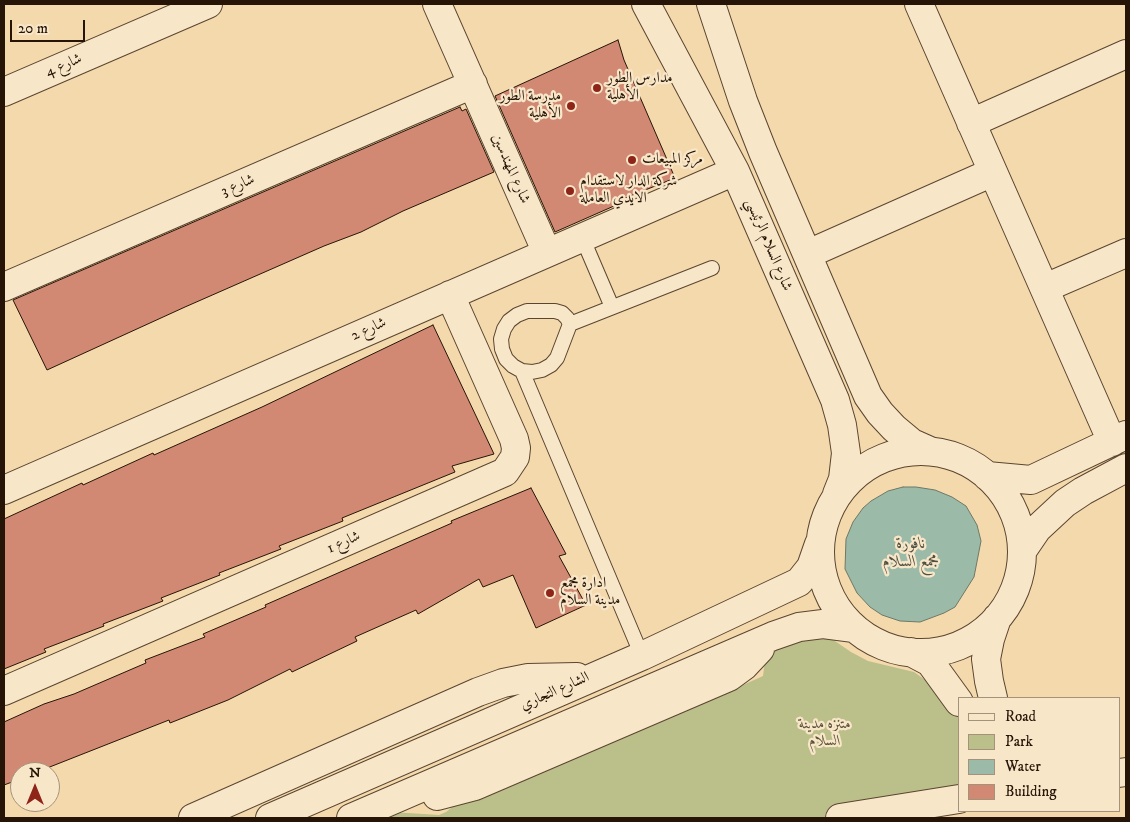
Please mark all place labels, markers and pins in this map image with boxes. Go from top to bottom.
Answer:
place label: مدارس الطور الأهلية [607,70,673,105]
marker: مدارس الطور الأهلية [591,82,603,94]
place label: مدرسة الطور الأهلية [499,88,561,123]
marker: مدرسة الطور الأهلية [565,100,577,112]
place label: مركز المبيعات [642,151,703,169]
marker: مركز المبيعات [626,154,638,166]
place label: شركة الدار لاستقدام الايدي العاملة [580,173,677,208]
marker: شركة الدار لاستقدام الايدي العاملة [564,185,576,197]
place label: ادارة مجمع مدينة السلام [560,575,620,610]
marker: ادارة مجمع مدينة السلام [544,587,556,599]

